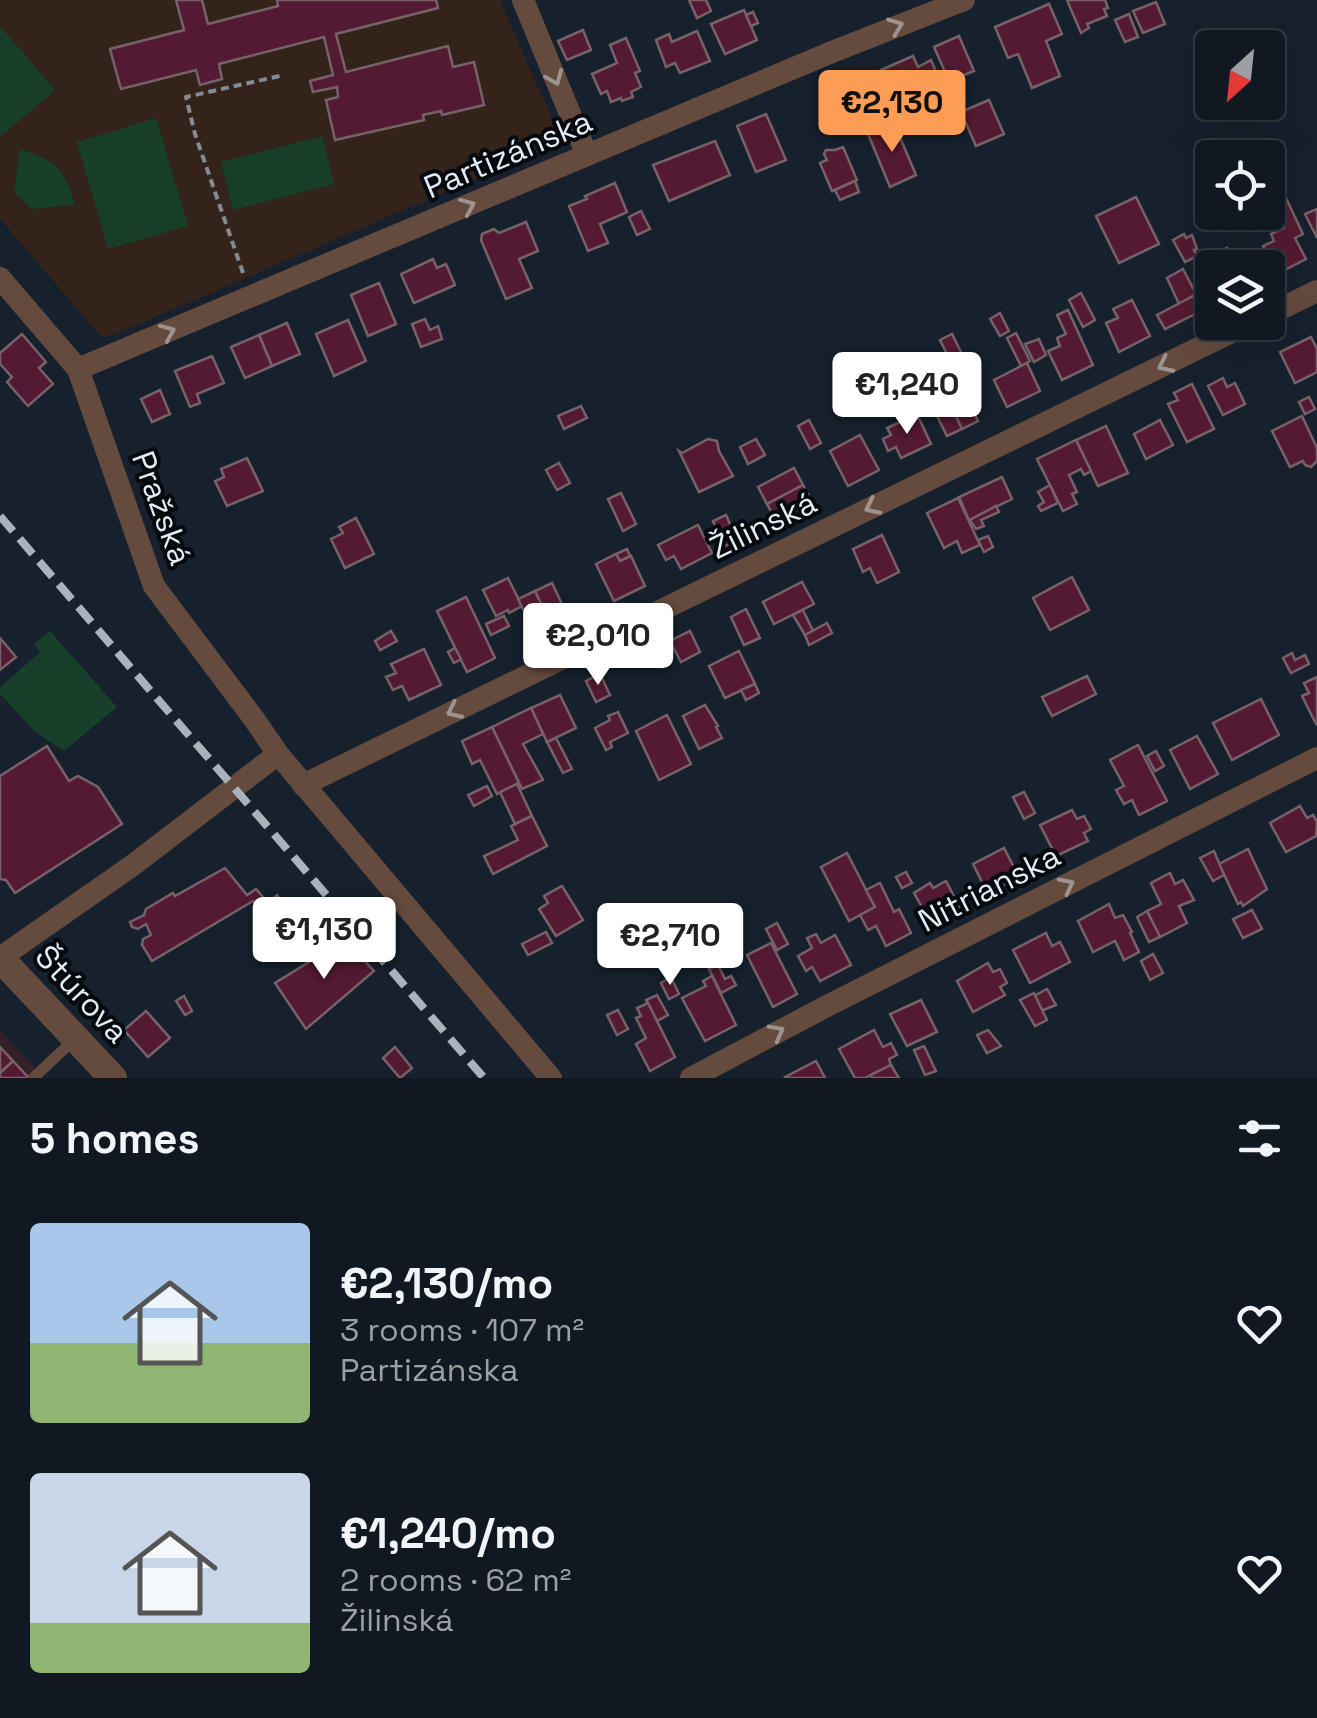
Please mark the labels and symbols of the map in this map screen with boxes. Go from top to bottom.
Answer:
one-way arrow [887,18,904,38]
north arrow [1195,30,1285,120]
one-way arrow [543,68,563,86]
pin: €2,130 [811,70,973,155]
street label: Partizánska [418,101,598,207]
one-way arrow [457,198,475,218]
one-way arrow [158,324,176,344]
pin: €1,240 [826,352,988,437]
one-way arrow [1157,353,1175,373]
street label: Pražská [123,446,201,570]
street label: Žilinská [703,482,823,568]
one-way arrow [865,495,883,515]
pin: €2,010 [517,603,679,688]
one-way arrow [447,699,465,718]
street label: Nitrianska [911,835,1067,941]
one-way arrow [1056,877,1074,897]
pin: €1,130 [243,897,405,982]
pin: €2,710 [589,903,751,988]
street label: Štúrova [27,937,137,1051]
one-way arrow [767,1025,785,1044]

